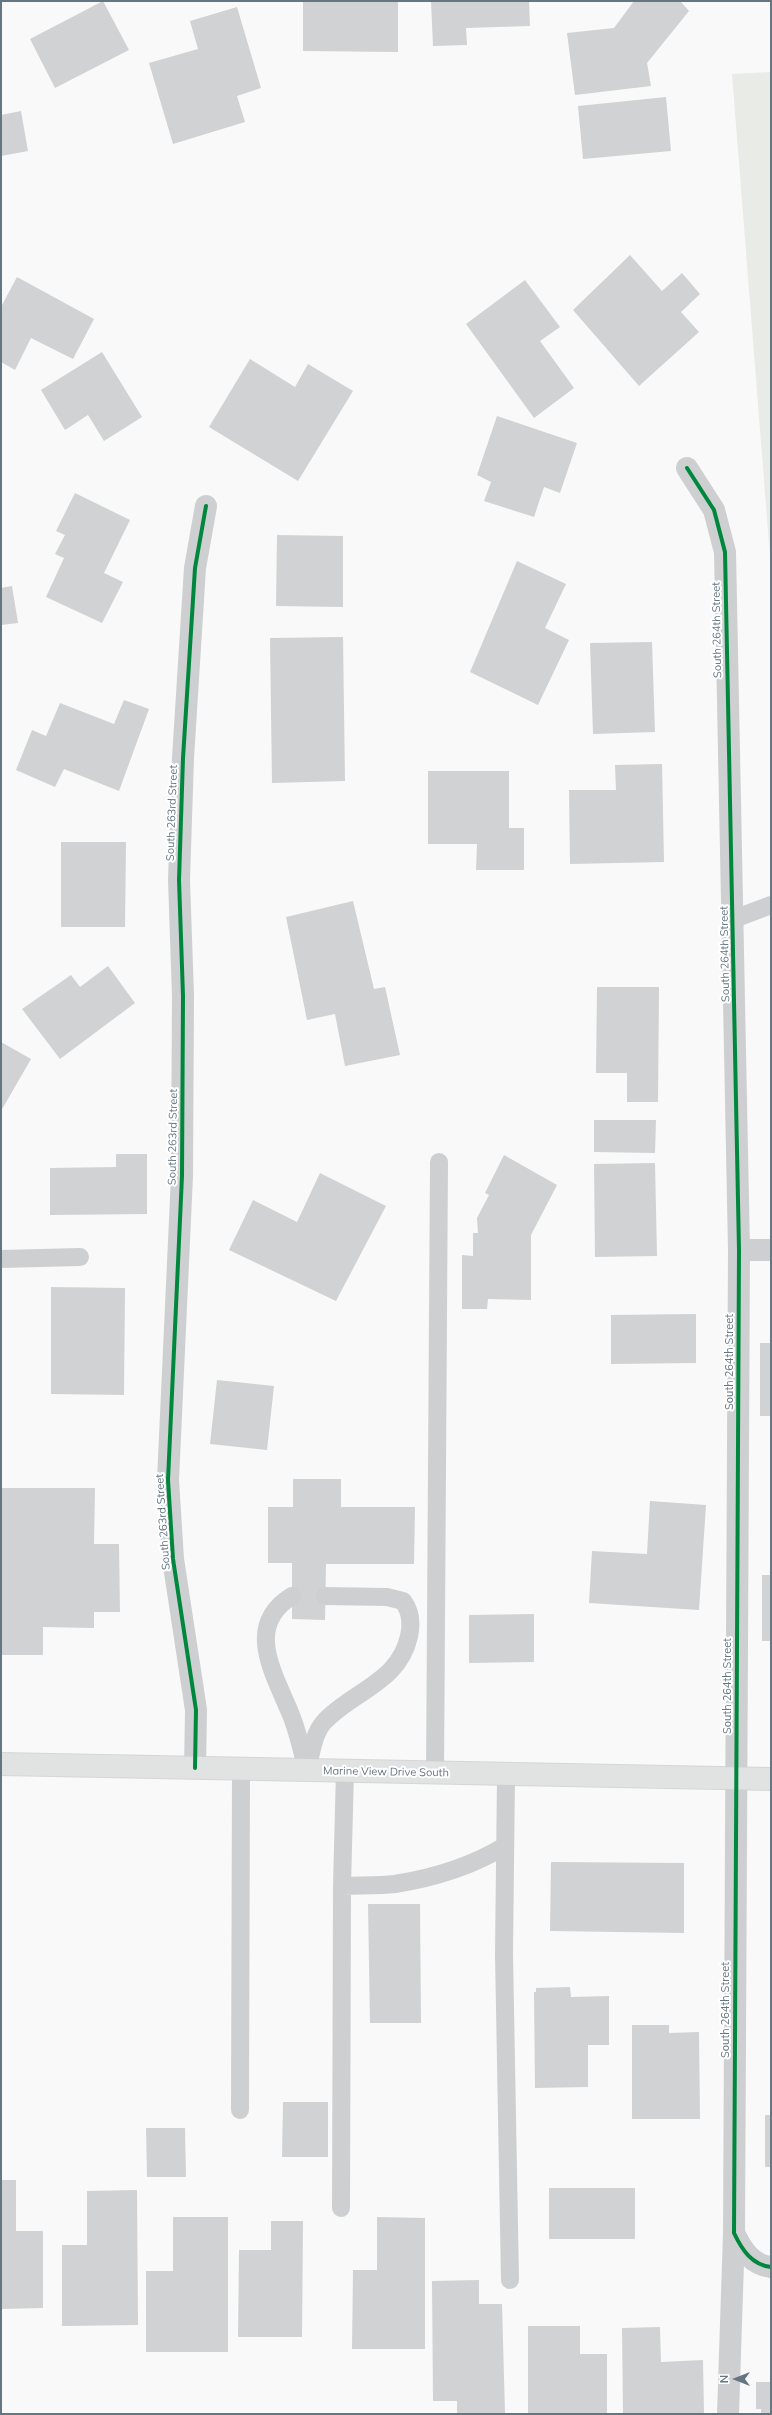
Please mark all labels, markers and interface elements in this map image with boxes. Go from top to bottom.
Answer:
street label: South 264th Street [710,582,724,678]
street label: South 263rd Street [164,765,180,861]
street label: South 264th Street [718,906,732,1002]
street label: South 263rd Street [166,1089,180,1185]
street label: South 264th Street [723,1314,737,1410]
street label: South 263rd Street [153,1474,173,1570]
street label: South 264th Street [721,1638,735,1734]
street label: Marine View Drive South [323,1764,449,1780]
street label: South 264th Street [719,1962,733,2058]
north arrow [716,2359,756,2399]
text: N [717,2375,731,2383]

